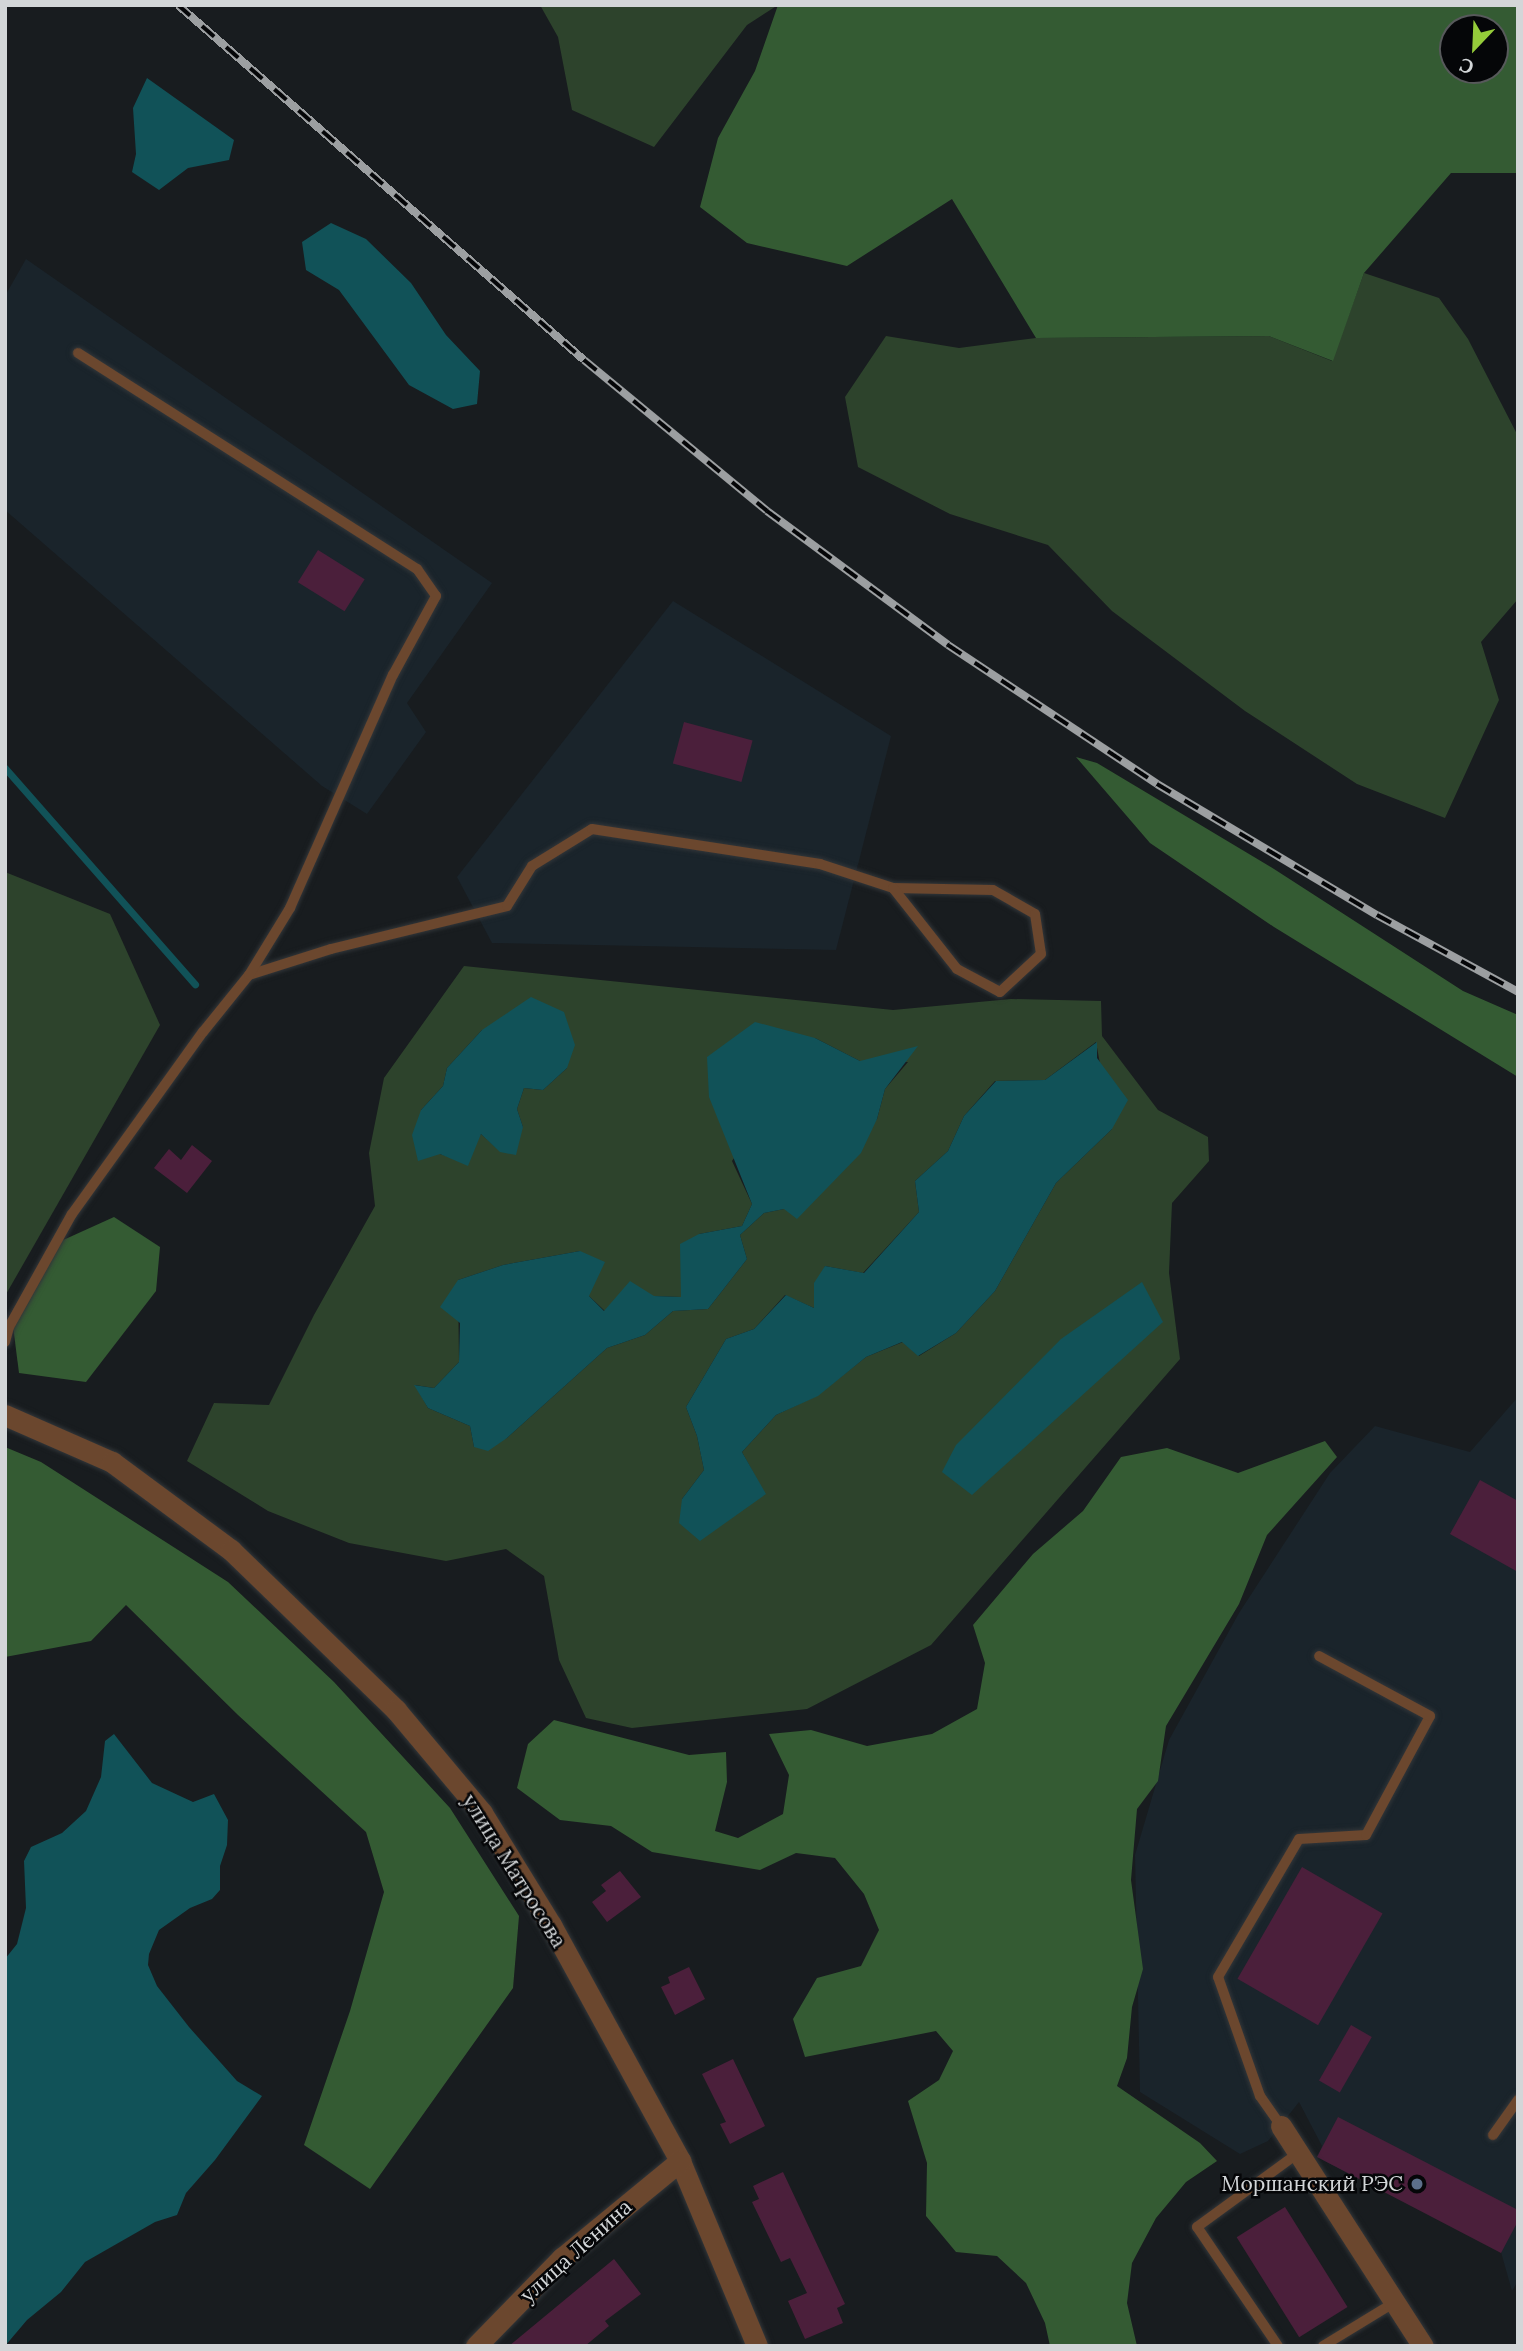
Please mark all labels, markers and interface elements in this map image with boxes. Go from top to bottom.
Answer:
north arrow [1439,14,1509,84]
text: С [1456,53,1477,80]
street label: улица Матросова [457,1790,571,1952]
place label: Моршанский РЭС [1221,2171,1403,2197]
marker: Моршанский РЭС [1409,2176,1425,2192]
street label: улица Ленина [515,2194,637,2308]

